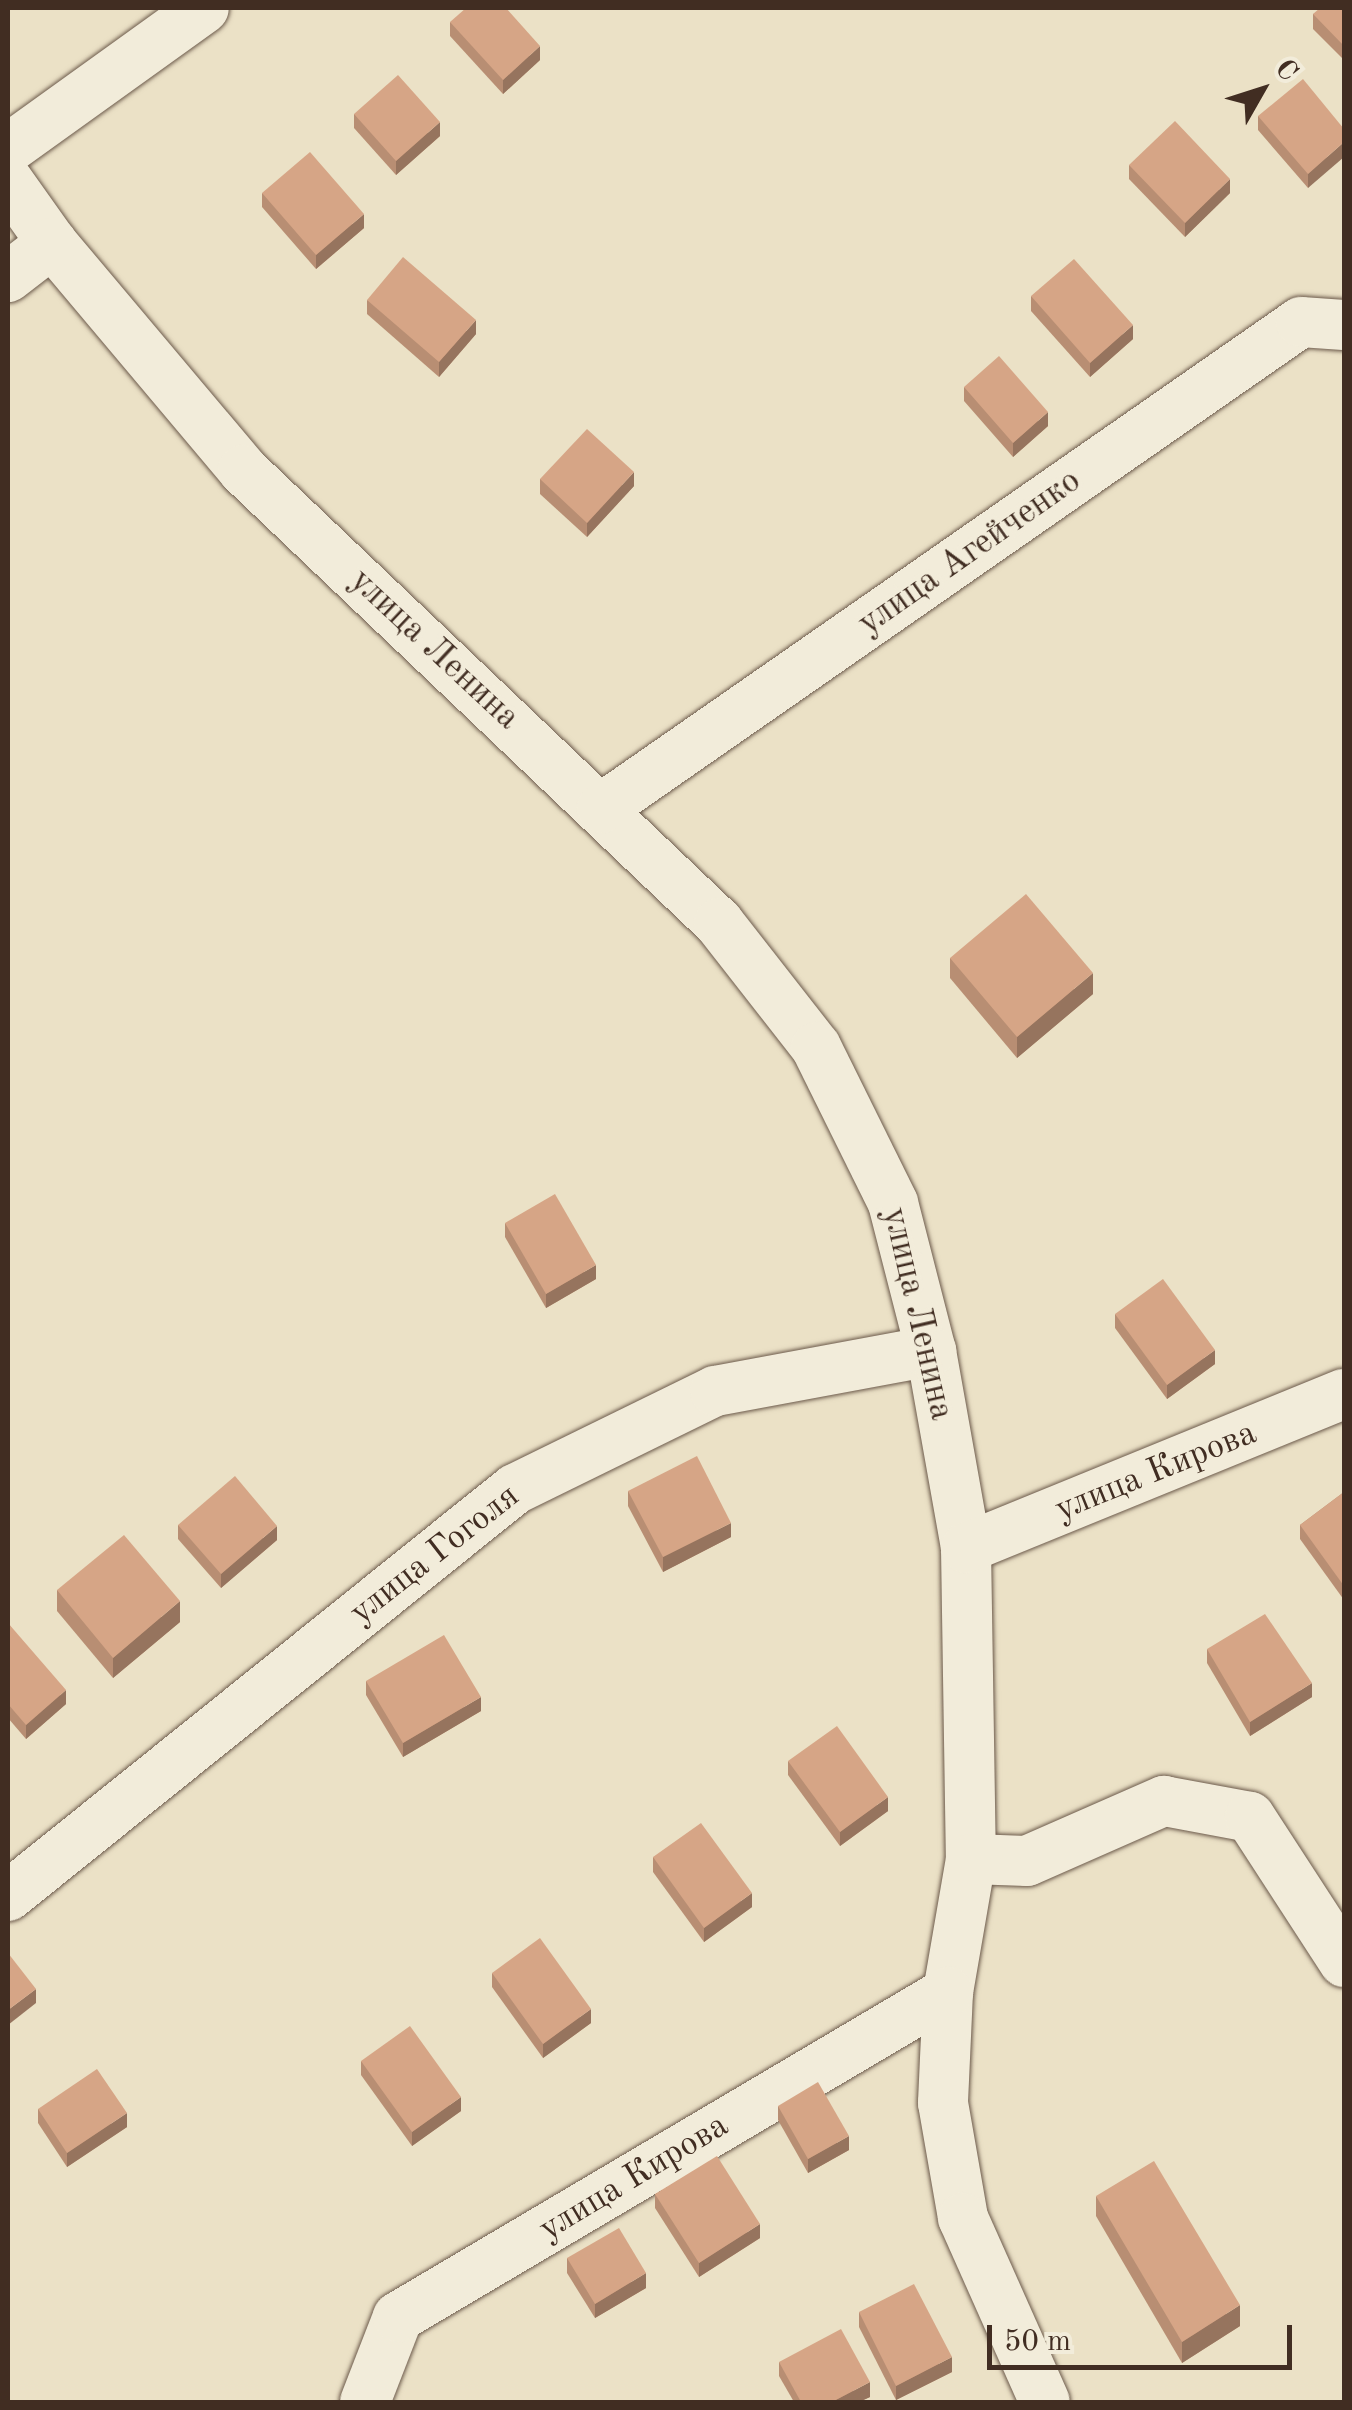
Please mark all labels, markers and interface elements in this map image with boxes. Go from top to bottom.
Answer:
north arrow [1212,40,1312,140]
text: С [1269,55,1302,87]
street label: улица Агейченко [851,461,1089,645]
street label: улица Ленина [340,561,528,739]
street label: улица Ленина [872,1203,962,1425]
street label: улица Кирова [1049,1413,1263,1531]
street label: улица Гоголя [342,1476,528,1634]
street label: улица Кирова [532,2105,736,2251]
scale bar [992,2305,1297,2367]
text: 50 m [1004,2327,1071,2357]

